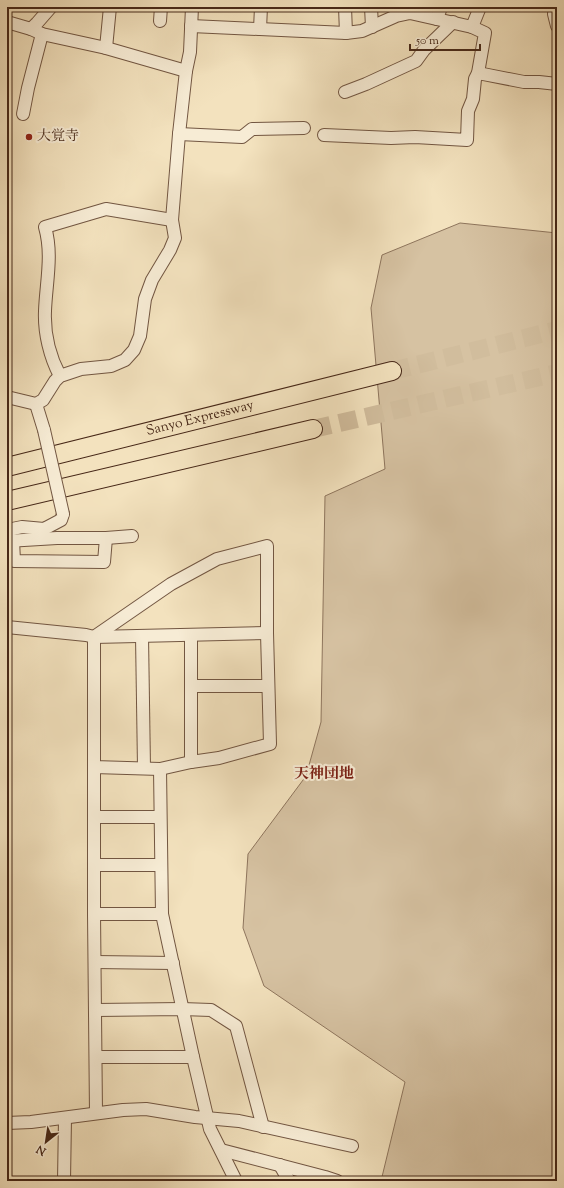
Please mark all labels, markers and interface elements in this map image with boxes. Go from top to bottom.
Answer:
scale bar [410,26,480,52]
text: 50 m [415,32,439,50]
place label: 大覚寺 [37,127,79,147]
marker: 大覚寺 [24,132,34,142]
street label: Sanyo Expressway [144,396,256,442]
district label: 天神団地 [294,764,354,785]
north arrow [26,1122,66,1162]
text: N [34,1141,50,1159]

